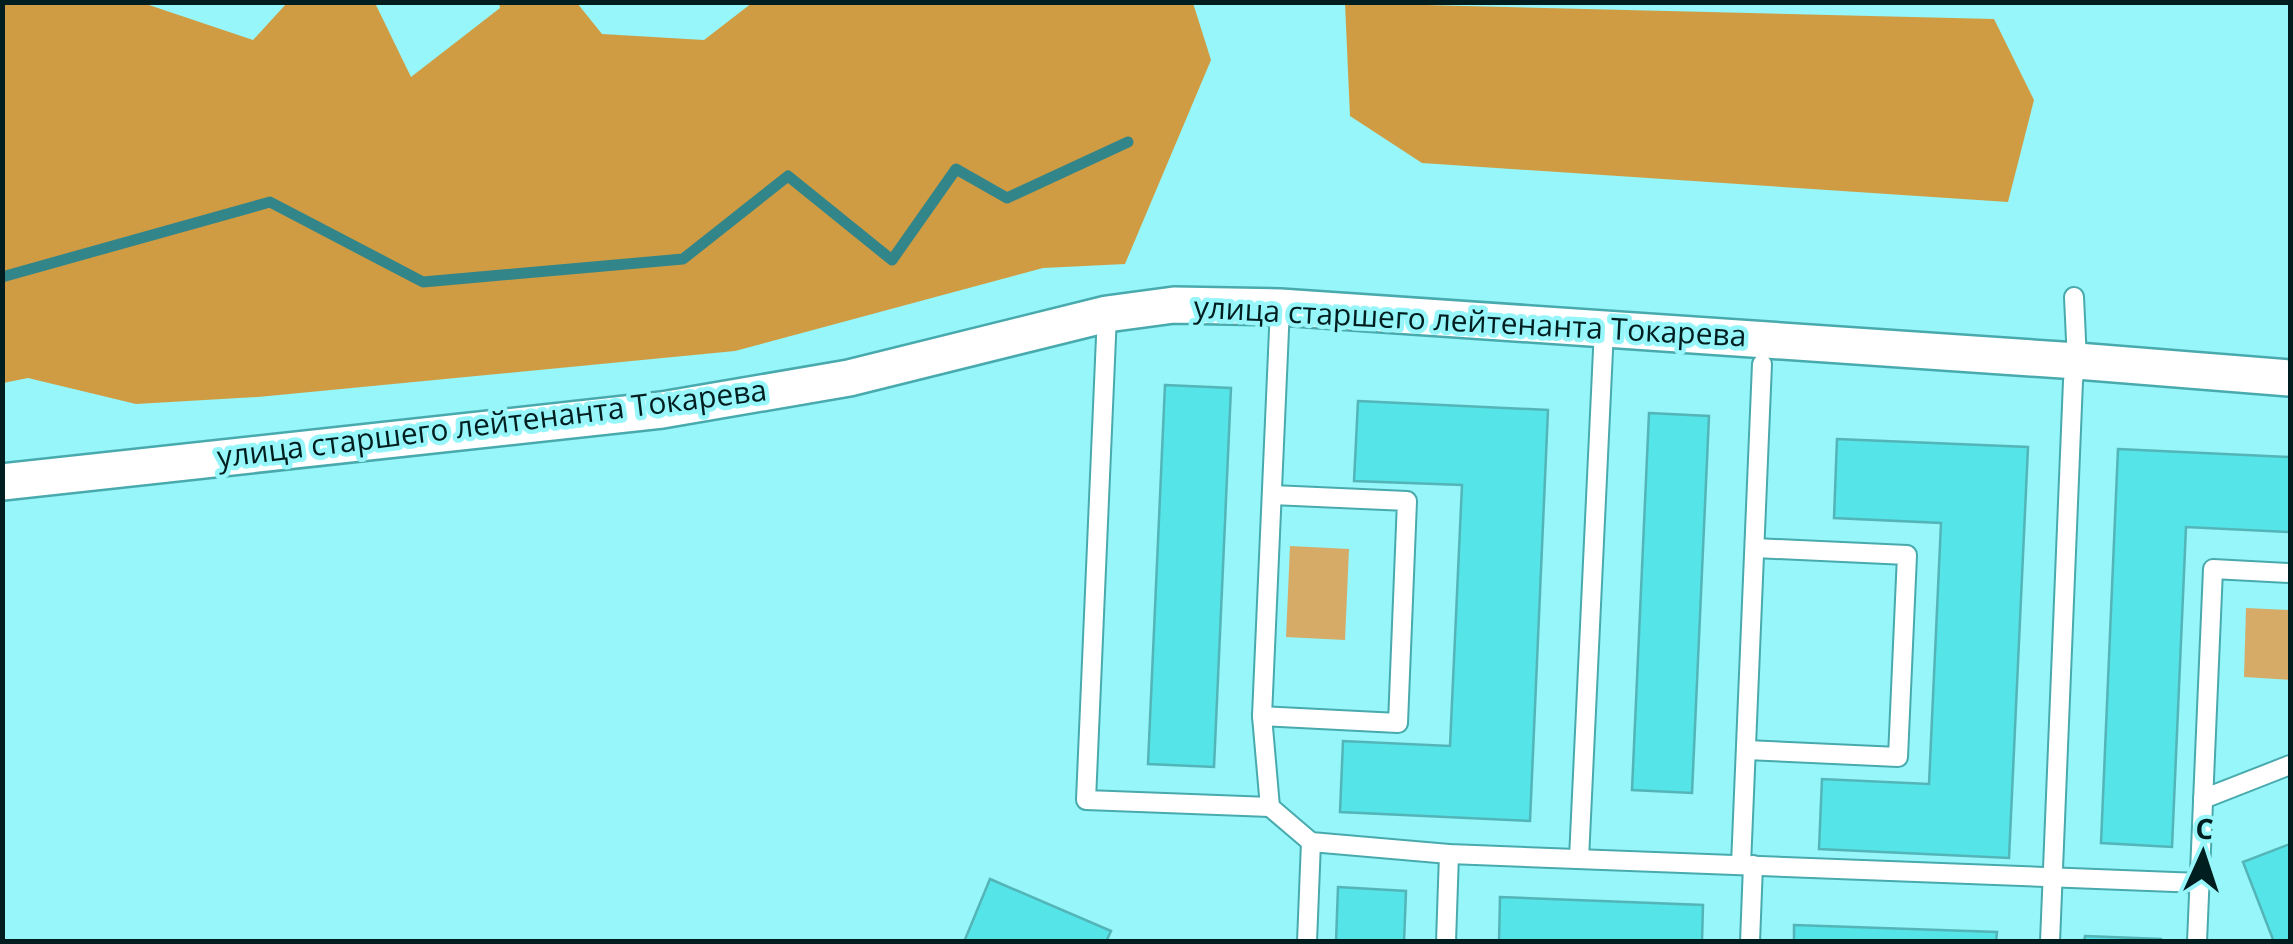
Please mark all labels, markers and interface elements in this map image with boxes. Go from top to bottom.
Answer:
street label: улица старшего лейтенанта Токарева [1193,286,1747,355]
street label: улица старшего лейтенанта Токарева [215,368,769,477]
north arrow [2153,804,2253,904]
text: С [2194,809,2214,847]

